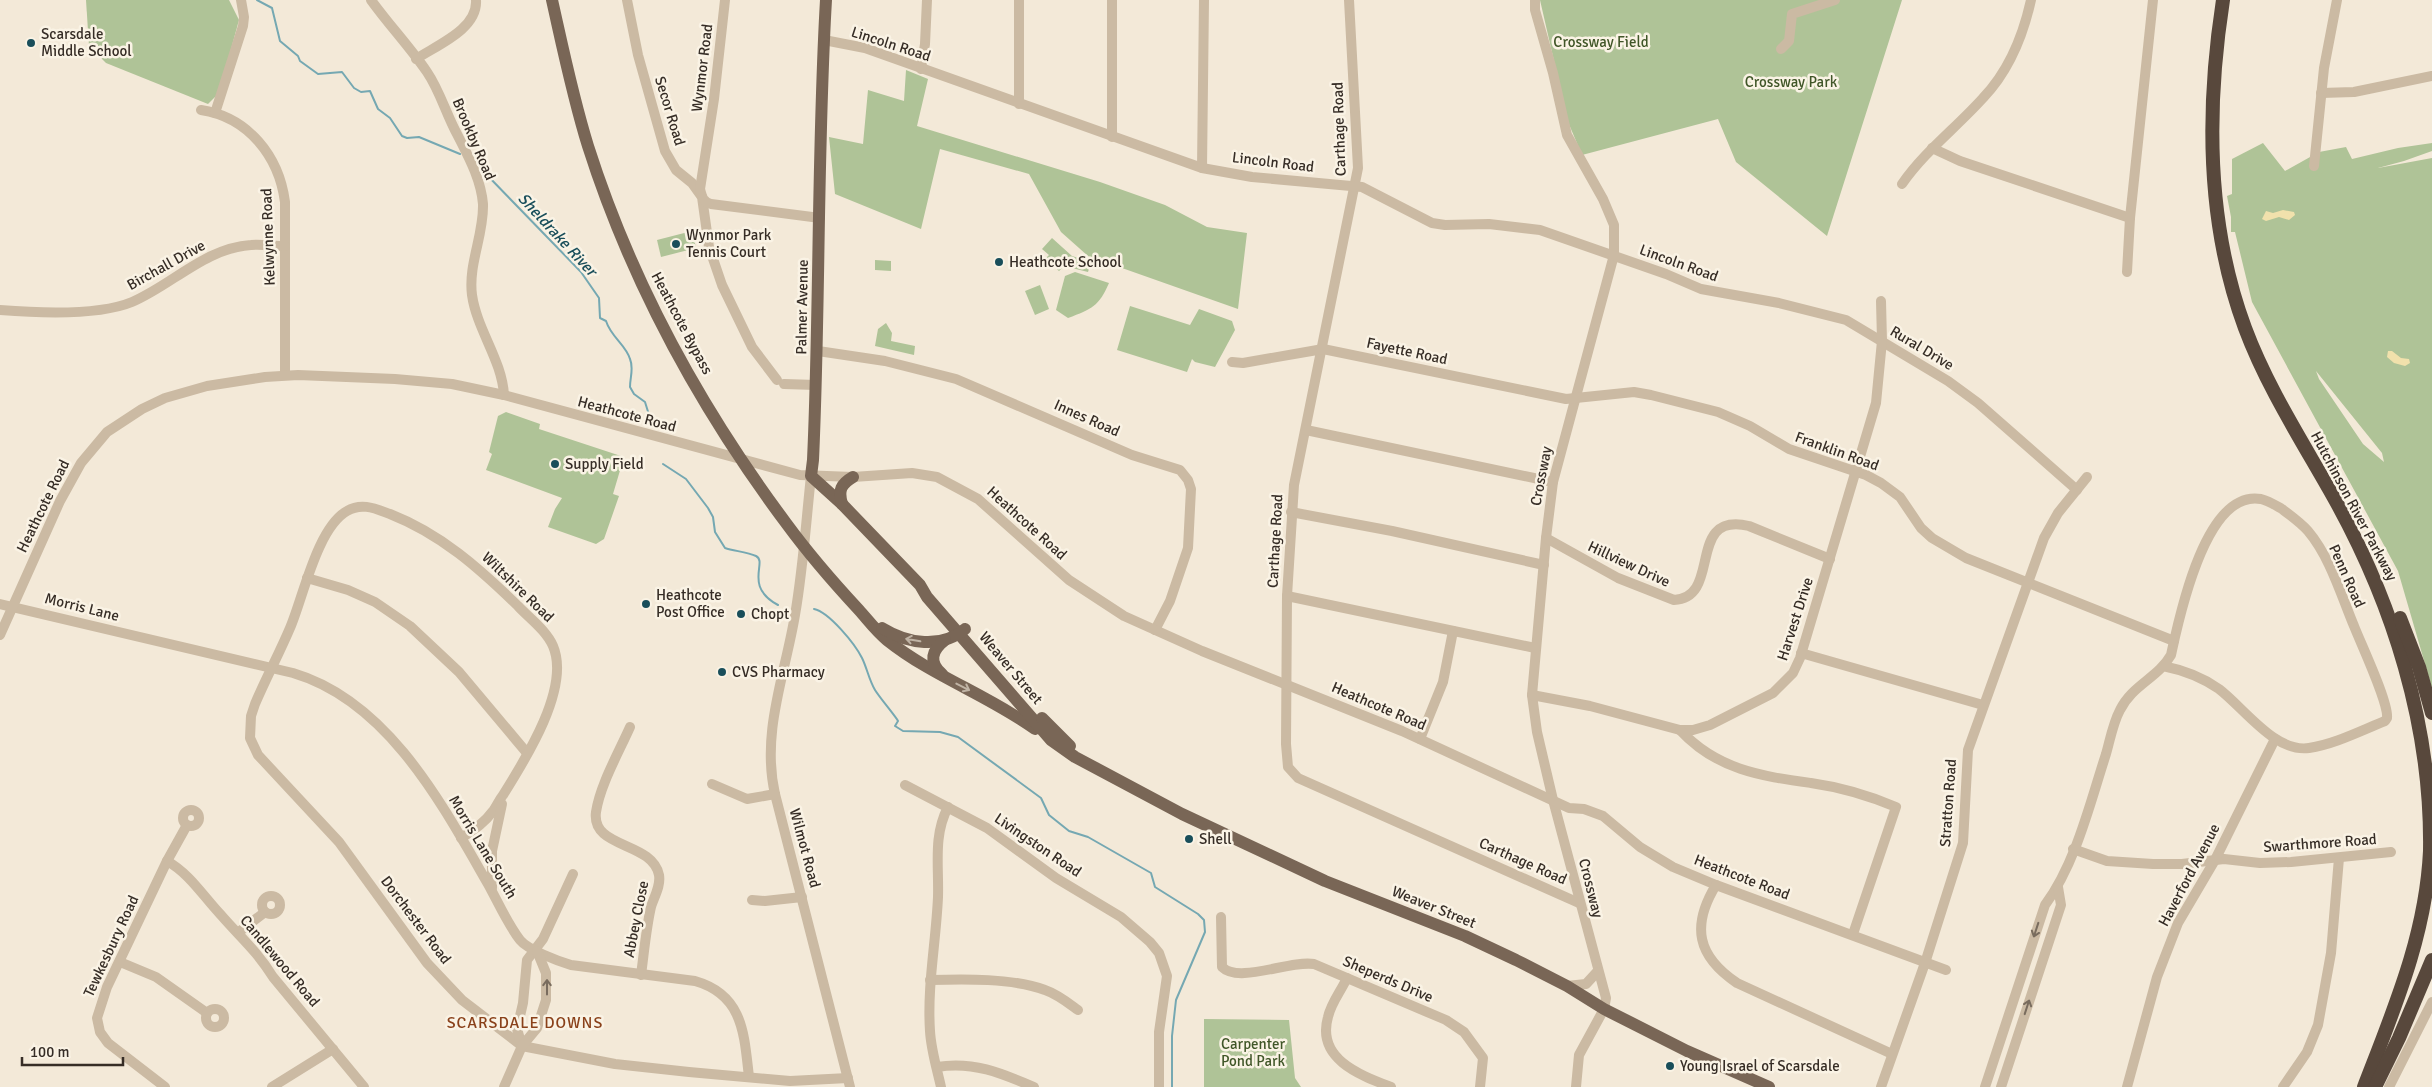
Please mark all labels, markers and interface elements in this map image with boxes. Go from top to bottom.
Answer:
street label: Wynmor Road [688,23,716,113]
street label: Lincoln Road [849,23,933,65]
place label: Scarsdale Middle School [41,25,132,60]
park label: Crossway Field [1553,33,1649,51]
marker: Scarsdale Middle School [25,37,37,49]
park label: Crossway Park [1745,73,1838,91]
street label: Secor Road [651,74,689,148]
street label: Carthage Road [1328,82,1350,176]
street label: Brookby Road [449,95,499,183]
street label: Lincoln Road [1231,148,1315,176]
street label: Kelwynne Road [257,188,279,286]
water label: Sheldrake River [514,189,602,282]
place label: Wynmor Park Tennis Court [686,226,772,261]
street label: Birchall Drive [124,236,208,294]
marker: Wynmor Park Tennis Court [670,238,682,250]
street label: Lincoln Road [1637,240,1721,286]
place label: Heathcote School [1009,253,1122,271]
marker: Heathcote School [993,256,1005,268]
street label: Palmer Avenue [792,259,812,355]
street label: Heathcote Bypass [647,269,717,378]
street label: Rural Drive [1887,322,1957,374]
street label: Fayette Road [1365,334,1449,368]
street label: Heathcote Road [576,392,678,436]
street label: Innes Road [1051,395,1123,441]
street label: Franklin Road [1793,427,1881,475]
street label: Hutchinson River Parkway [2307,428,2401,584]
street label: Crossway [1526,445,1556,507]
place label: Supply Field [565,455,644,473]
street label: Heathcote Road [13,457,73,555]
marker: Supply Field [549,458,561,470]
street label: Heathcote Road [983,482,1071,564]
street label: Carthage Road [1264,493,1286,589]
street label: Hillview Drive [1585,537,1673,591]
street label: Penn Road [2325,542,2369,610]
street label: Wiltshire Road [478,548,558,626]
street label: Harvest Drive [1773,575,1817,663]
place label: Heathcote Post Office [656,586,725,621]
street label: Morris Lane [43,589,121,625]
marker: Heathcote Post Office [640,598,652,610]
place label: Chopt [751,605,789,623]
marker: Chopt [735,608,747,620]
street label: Weaver Street [975,628,1047,708]
one-way arrow [905,635,921,645]
place label: CVS Pharmacy [732,663,825,681]
marker: CVS Pharmacy [716,666,728,678]
street label: Heathcote Road [1329,678,1429,734]
one-way arrow [956,682,971,692]
street label: Stratton Road [1936,758,1960,848]
street label: Morris Lane South [445,792,521,902]
street label: Wilmot Road [786,806,824,890]
street label: Livingston Road [991,809,1085,881]
street label: Haverford Avenue [2154,821,2224,929]
place label: Shell [1199,830,1232,848]
street label: Swarthmore Road [2263,830,2377,856]
marker: Shell [1183,833,1195,845]
street label: Carthage Road [1476,834,1570,888]
street label: Heathcote Road [1692,850,1792,904]
street label: Crossway [1575,857,1607,919]
street label: Dorchester Road [377,872,455,968]
street label: Abbey Close [620,879,652,959]
street label: Weaver Street [1389,882,1479,932]
street label: Tewkesbury Road [80,892,142,1000]
street label: Candlewood Road [237,912,324,1010]
one-way arrow [2031,922,2041,938]
street label: Sheperds Drive [1340,952,1436,1006]
one-way arrow [542,979,552,996]
one-way arrow [2023,1000,2033,1016]
district label: SCARSDALE DOWNS [447,1013,603,1033]
scale bar [22,1034,124,1066]
park label: Carpenter Pond Park [1221,1035,1286,1070]
text: 100 m [30,1043,70,1061]
place label: Young Israel of Scarsdale [1680,1057,1840,1075]
marker: Young Israel of Scarsdale [1664,1060,1676,1072]

